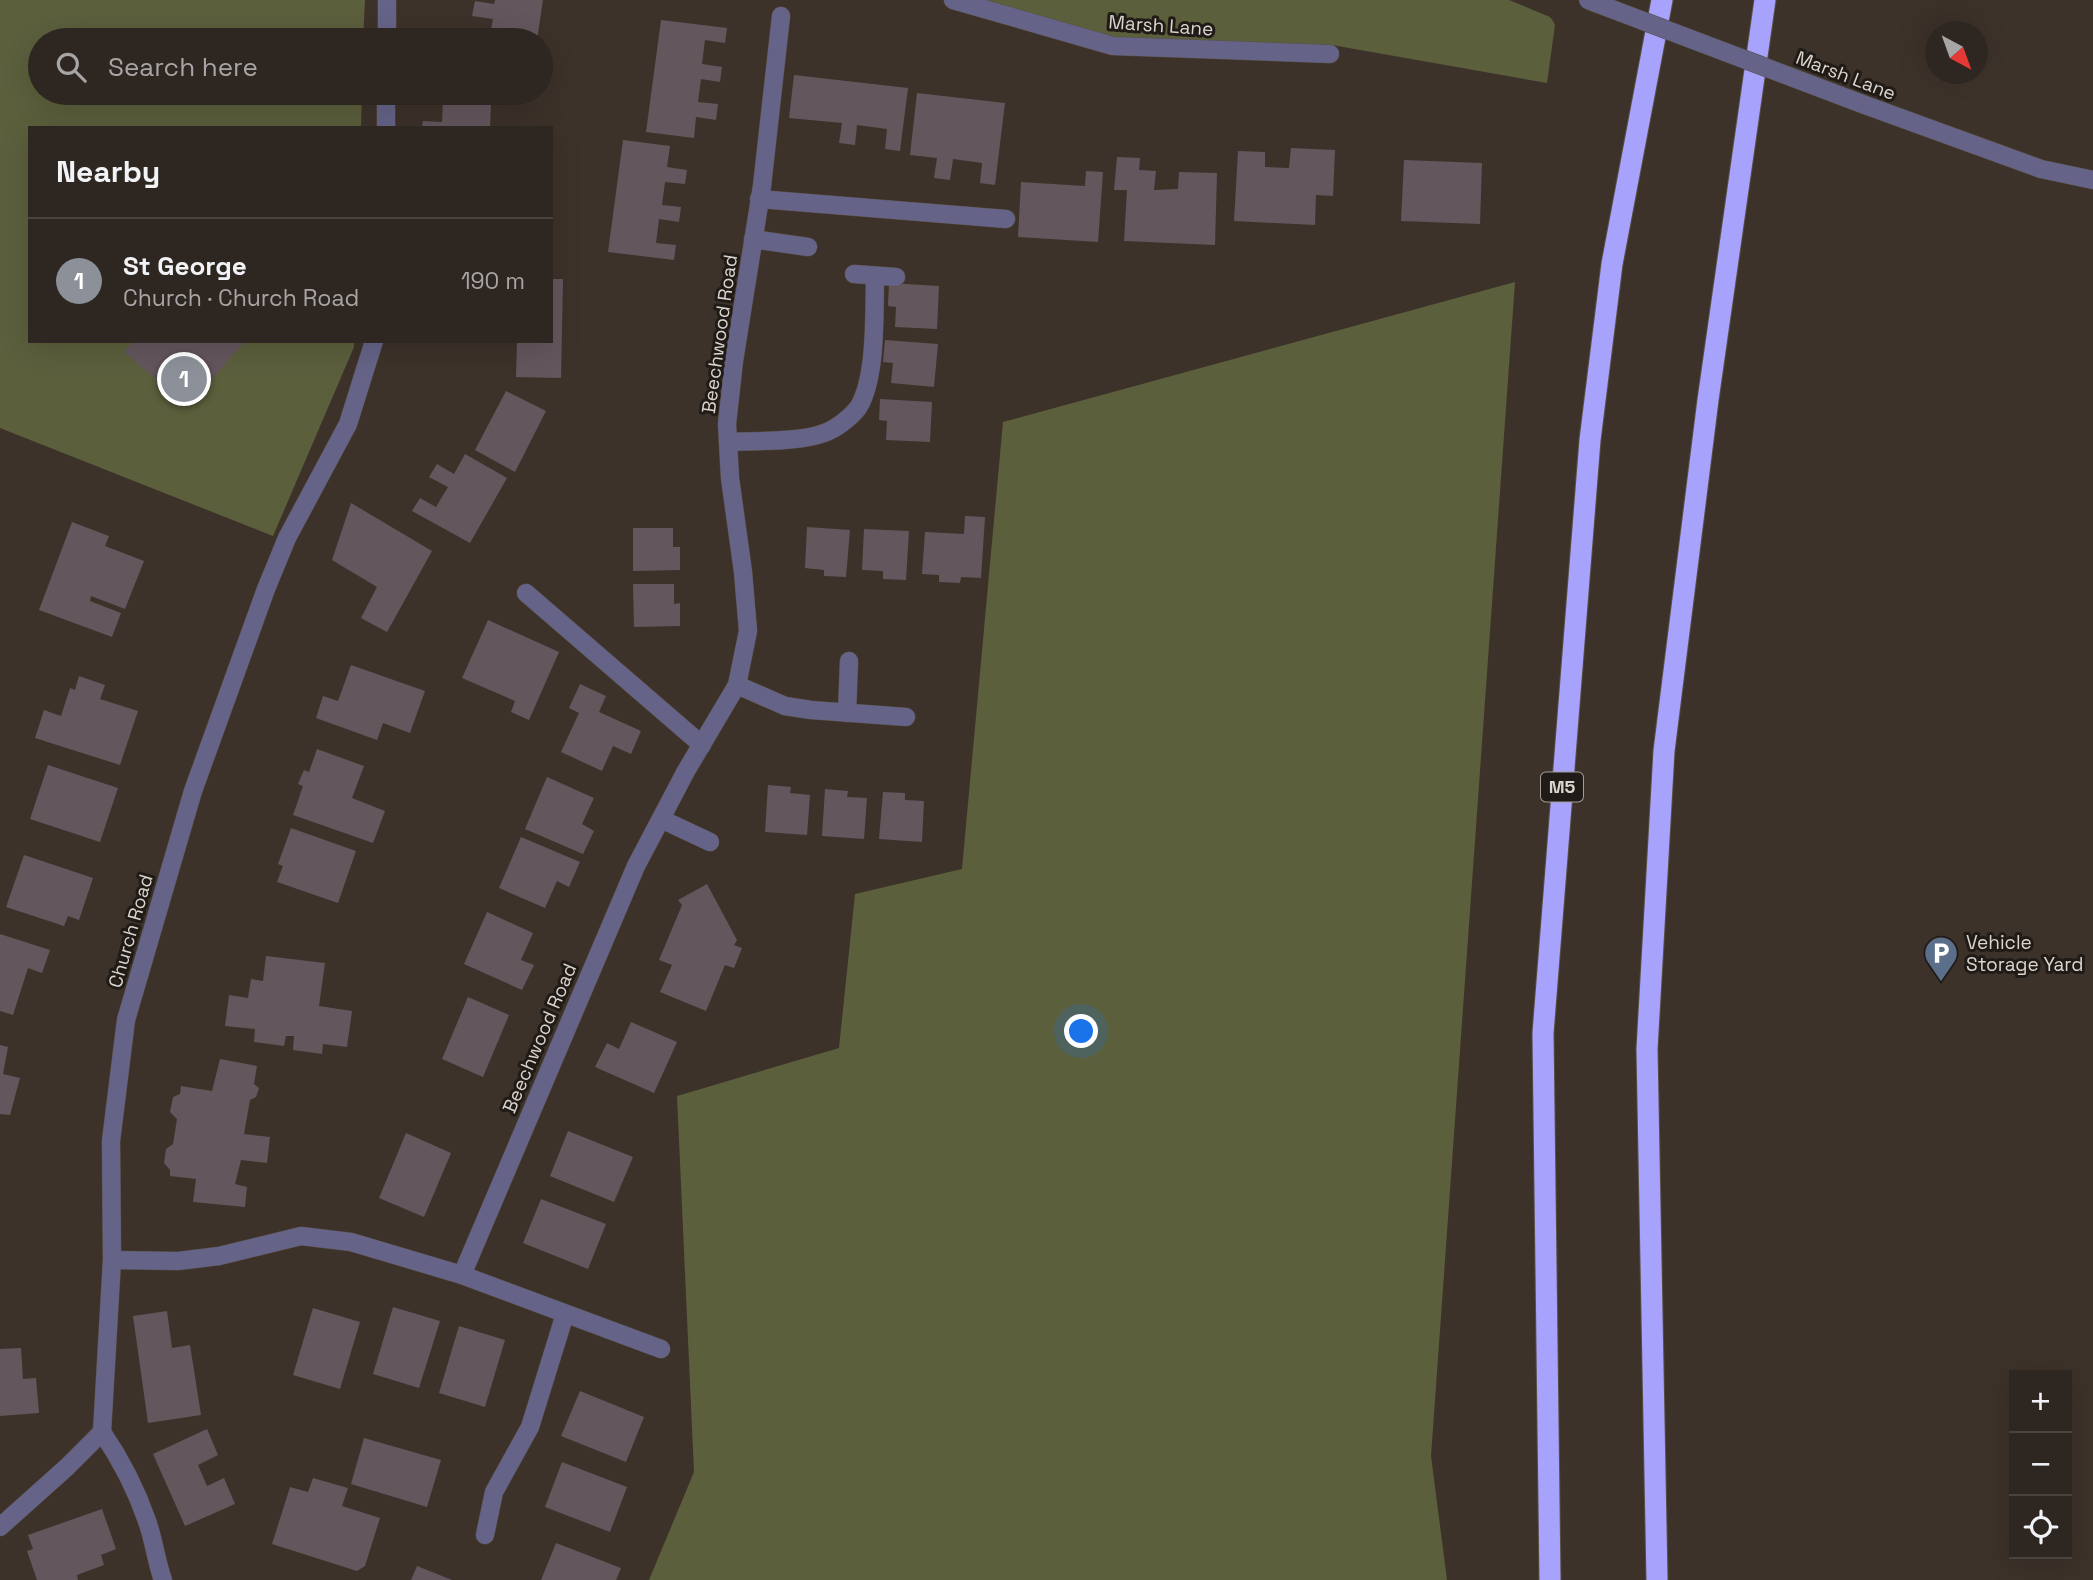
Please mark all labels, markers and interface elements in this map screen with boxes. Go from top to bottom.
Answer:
street label: Marsh Lane [1108,9,1214,42]
north arrow [1925,21,1988,84]
search box [28,28,553,105]
street label: Marsh Lane [1792,45,1899,106]
icon: search [52,48,90,86]
text: Search here [108,50,258,84]
text: Nearby [56,152,160,191]
text: St George [123,249,247,283]
street label: Beechwood Road [696,253,743,415]
text: 1 [74,266,84,296]
text: 190 m [461,266,525,296]
text: Church · Church Road [123,283,359,313]
pin: 1 [161,353,207,405]
road number: M5 [1541,772,1583,802]
street label: Church Road [102,872,159,991]
place label: Vehicle Storage Yard [1966,930,2083,977]
parking icon: Vehicle Storage Yard [1922,934,1960,983]
street label: Beechwood Road [497,960,582,1117]
your location [1064,1014,1098,1048]
map controls [2009,1370,2072,1559]
button: + [2009,1370,2072,1433]
button: − [2009,1433,2072,1496]
button: locate [2009,1496,2072,1559]

